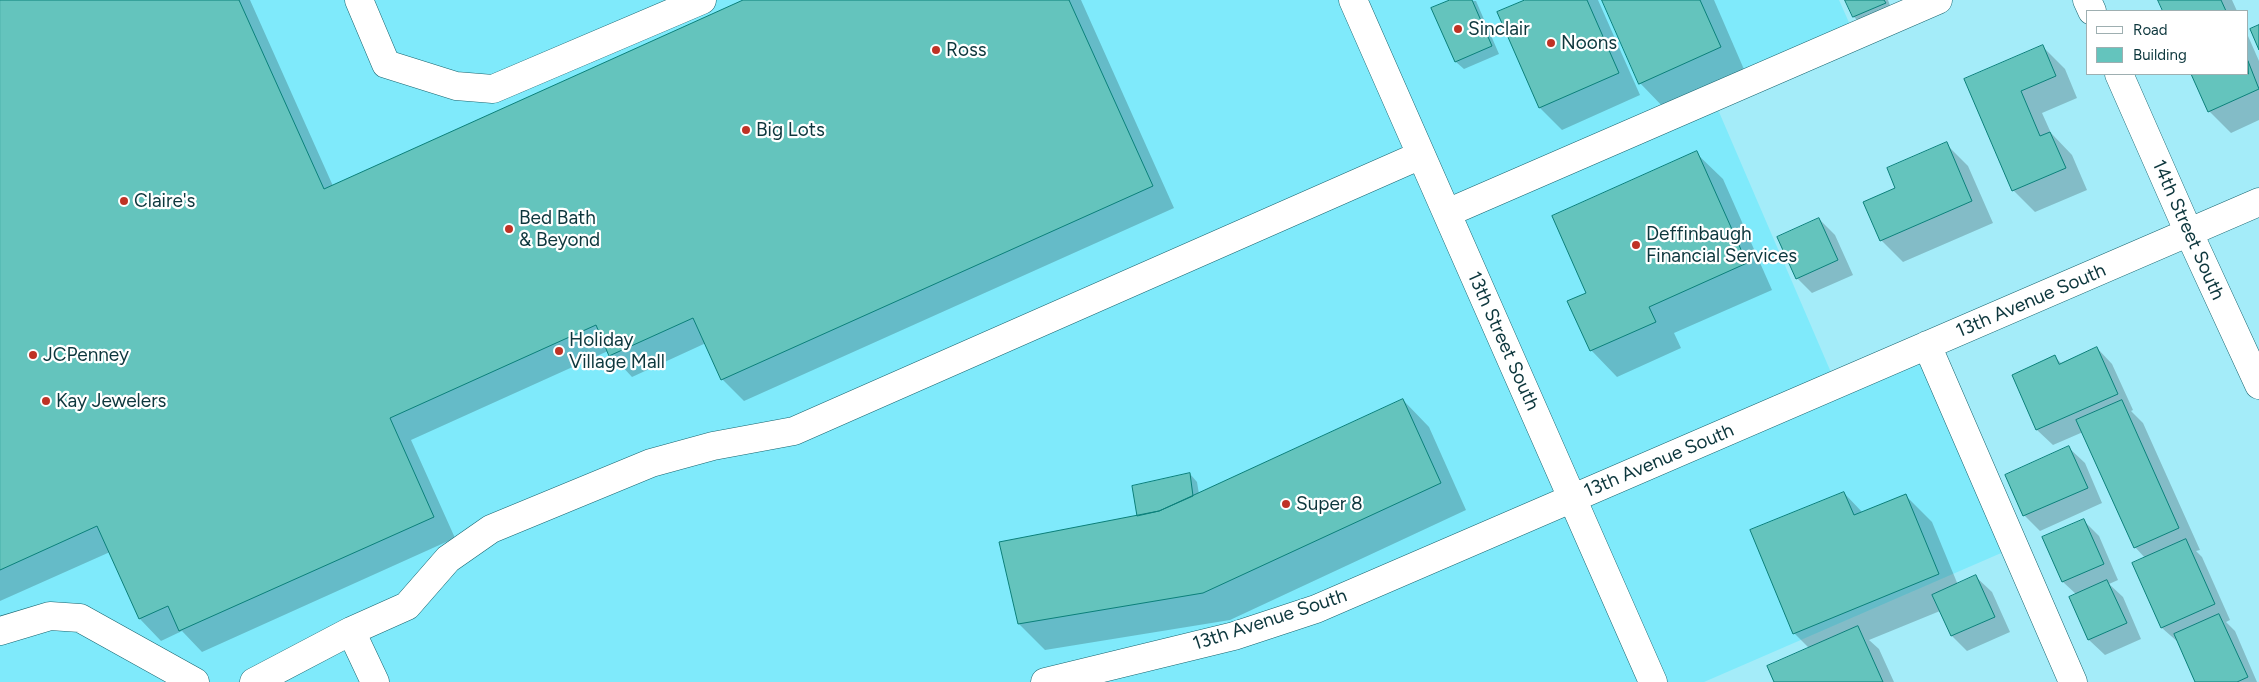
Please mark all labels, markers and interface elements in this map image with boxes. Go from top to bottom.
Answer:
legend [2086,10,2249,75]
place label: Sinclair [1468,18,1530,40]
text: Road [2133,21,2168,39]
marker: Sinclair [1452,23,1464,35]
place label: Noons [1561,32,1617,54]
marker: Noons [1545,37,1557,49]
place label: Ross [946,39,987,61]
marker: Ross [930,44,942,56]
text: Building [2133,46,2187,64]
place label: Big Lots [756,119,825,141]
marker: Big Lots [740,124,752,136]
street label: 14th Street South [2147,156,2229,304]
place label: Claire's [134,190,195,212]
marker: Claire's [118,195,130,207]
place label: Bed Bath & Beyond [519,207,600,251]
marker: Bed Bath & Beyond [503,223,515,235]
place label: Deffinbaugh Financial Services [1646,223,1797,267]
marker: Deffinbaugh Financial Services [1630,239,1642,251]
street label: 13th Avenue South [1953,259,2109,343]
street label: 13th Street South [1462,268,1544,414]
place label: Holiday Village Mall [569,329,665,373]
place label: JCPenney [43,344,129,366]
marker: Holiday Village Mall [553,345,565,357]
marker: JCPenney [27,349,39,361]
place label: Kay Jewelers [56,390,166,412]
marker: Kay Jewelers [40,395,52,407]
street label: 13th Avenue South [1581,419,1737,503]
place label: Super 8 [1296,493,1363,515]
marker: Super 8 [1280,498,1292,510]
street label: 13th Avenue South [1190,584,1350,656]

